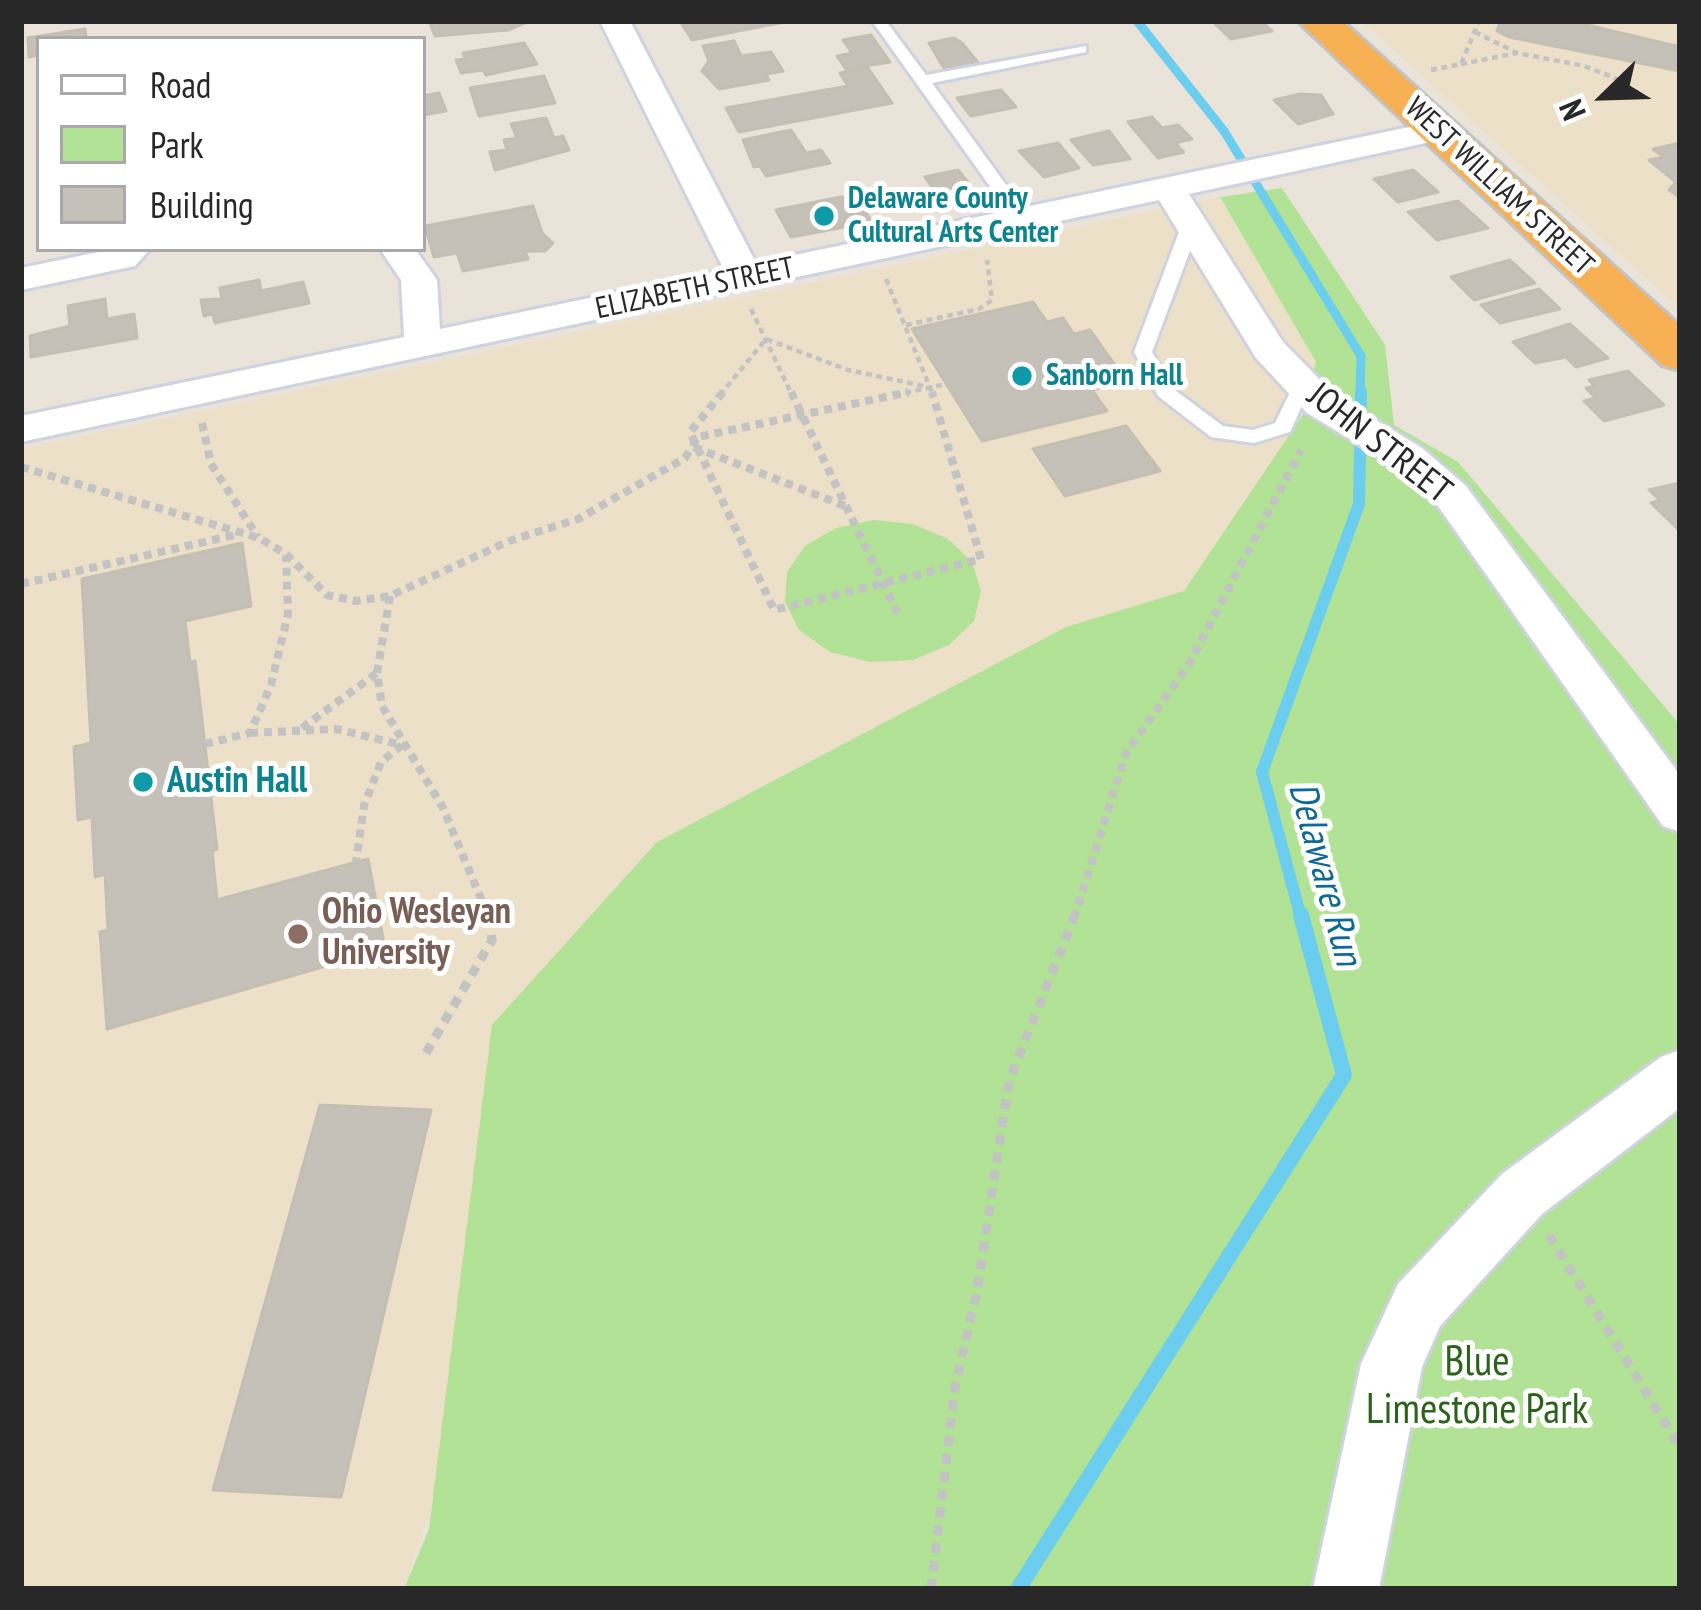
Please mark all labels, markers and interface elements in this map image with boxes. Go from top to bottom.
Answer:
legend [36,36,426,252]
north arrow [1545,36,1665,156]
text: Road [150,61,211,108]
street label: WEST WILLIAM STREET [1397,91,1601,283]
text: N [1548,94,1595,127]
text: Park [150,121,204,168]
text: Building [150,181,254,228]
place label: Delaware County Cultural Arts Center [848,181,1058,252]
marker: Delaware County Cultural Arts Center [811,203,837,229]
street label: ELIZABETH STREET [593,250,797,328]
place label: Sanborn Hall [1046,358,1183,394]
marker: Sanborn Hall [1009,363,1035,389]
street label: JOHN STREET [1299,374,1459,514]
place label: Austin Hall [167,760,307,804]
marker: Austin Hall [130,769,156,795]
water label: Delaware Run [1277,777,1371,971]
place label: Ohio Wesleyan University [322,891,511,976]
marker: Ohio Wesleyan University [285,921,311,947]
park label: Blue Limestone Park [1366,1338,1588,1436]

